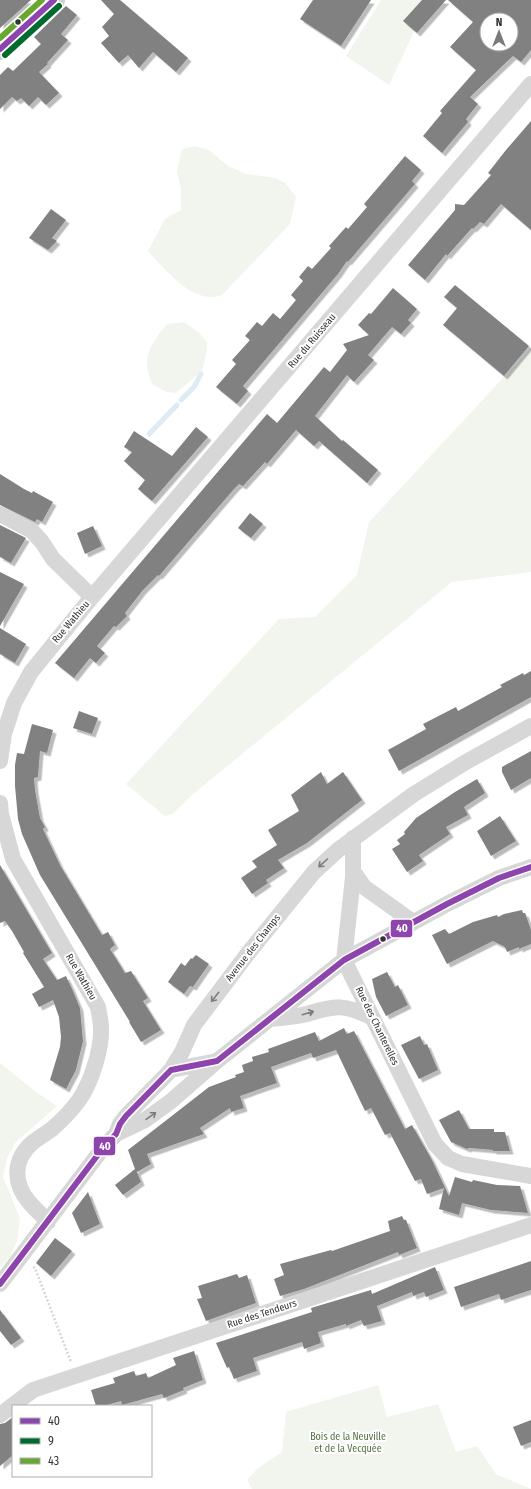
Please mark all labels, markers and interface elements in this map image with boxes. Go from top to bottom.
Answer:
north arrow [479,12,519,52]
text: N [496,16,502,29]
unlabelled marker [13,17,23,27]
street label: Rue du Ruisseau [286,311,338,371]
street label: Rue Wathieu [50,598,92,646]
one-way arrow [319,858,329,867]
street label: Avenue des Champs [223,912,283,984]
line badge: 40 [390,919,413,938]
text: 40 [396,922,408,935]
unlabelled marker [378,934,388,944]
street label: Rue Wathieu [63,952,99,1002]
street label: Rue des Chanterelles [353,985,401,1067]
one-way arrow [211,991,219,1002]
one-way arrow [302,1009,315,1016]
one-way arrow [145,1112,156,1120]
line badge: 40 [93,1136,116,1156]
text: 40 [99,1140,111,1153]
street label: Rue des Tendeurs [226,1297,298,1331]
legend [12,1405,152,1477]
text: 40 [48,1414,60,1428]
park label: Bois de la Neuville et de la Vecquée [310,1431,386,1455]
text: 9 [48,1434,54,1448]
text: 43 [48,1454,59,1468]

